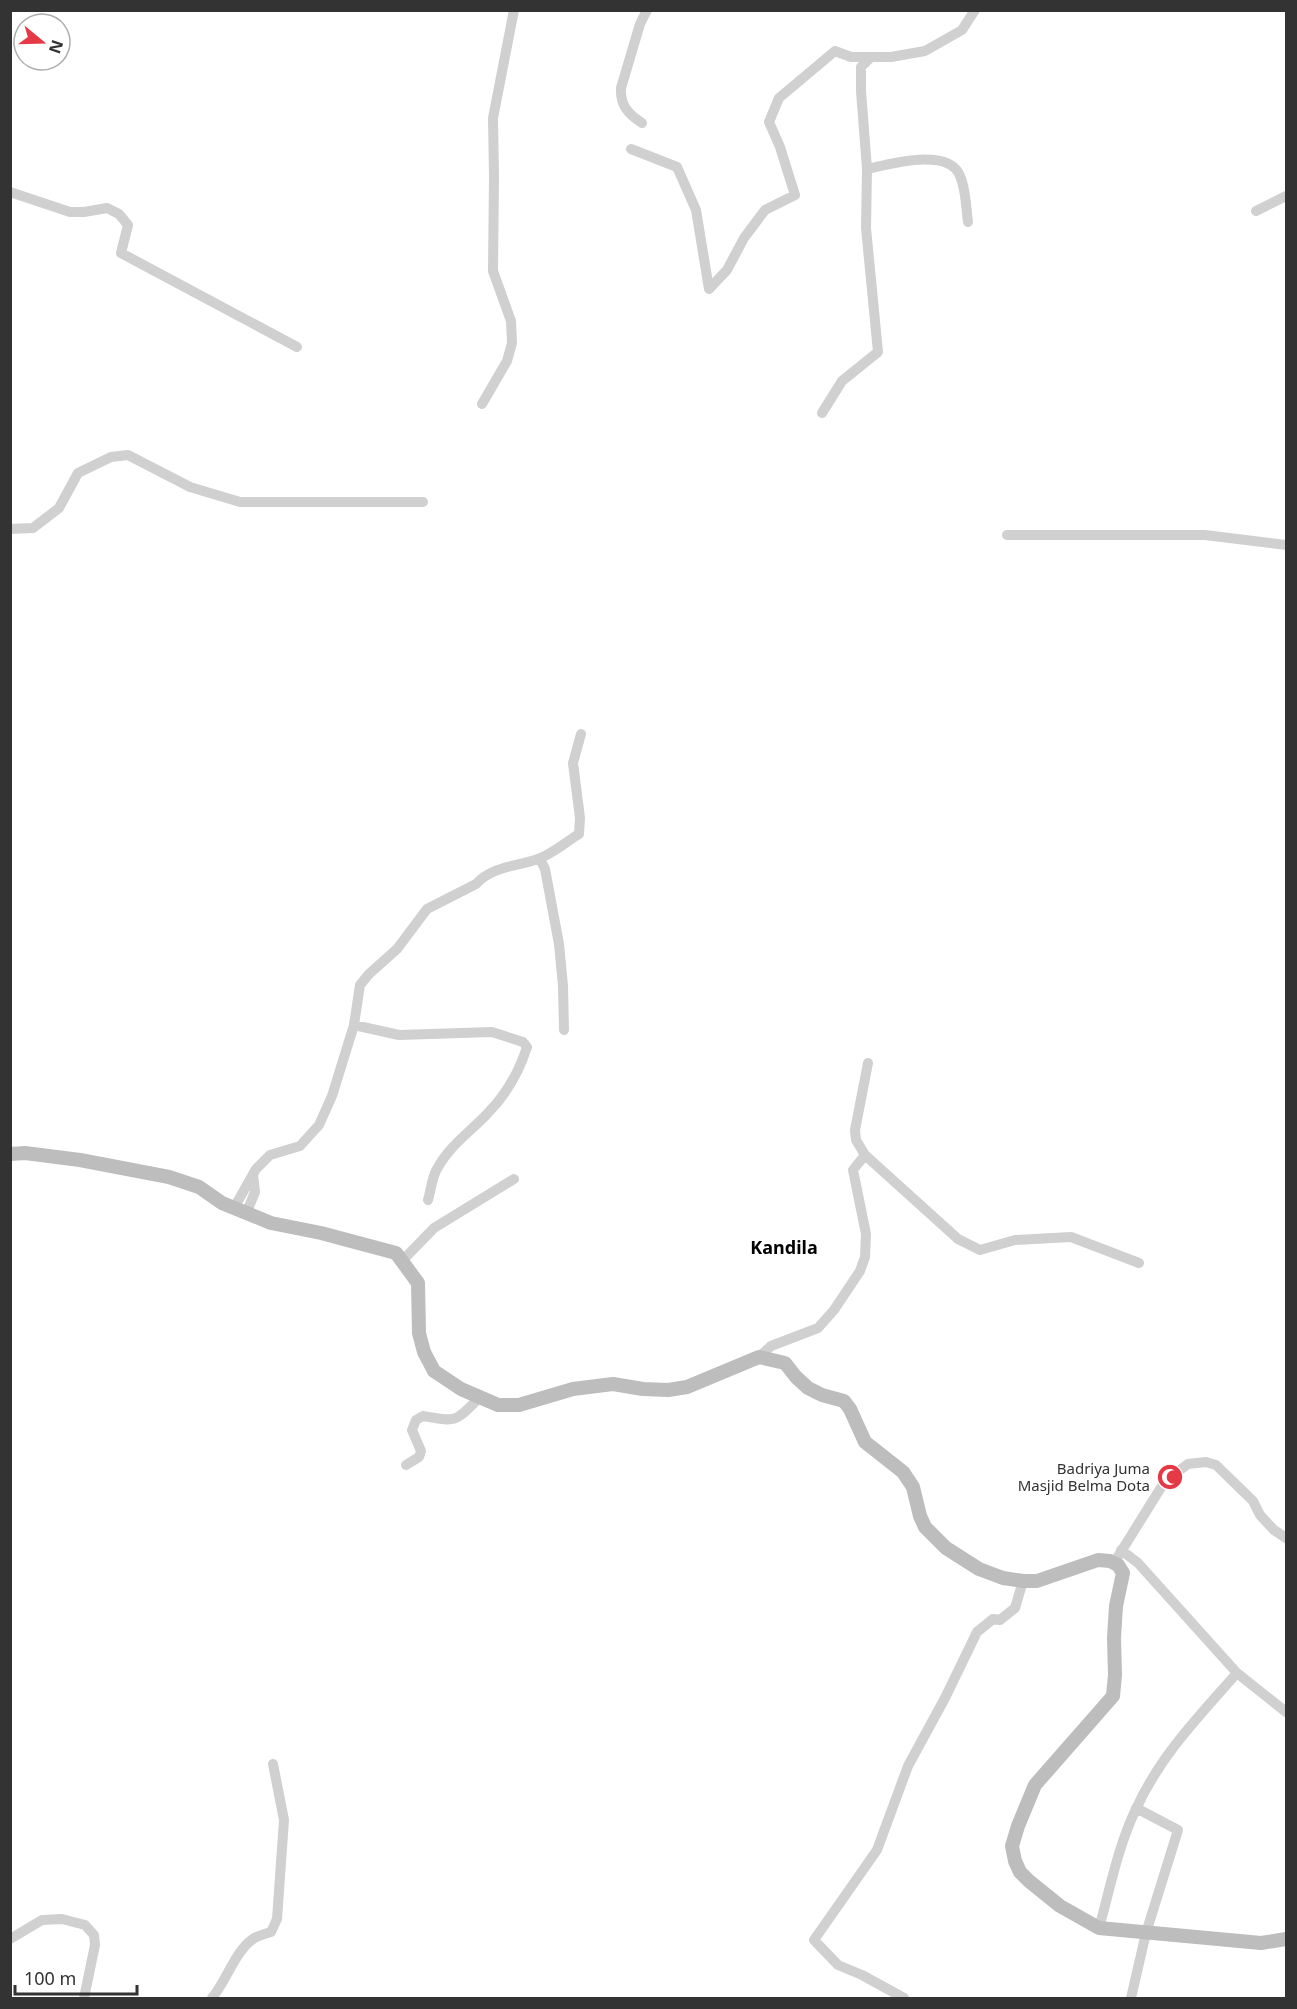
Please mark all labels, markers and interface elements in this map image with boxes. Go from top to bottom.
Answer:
north arrow [12,12,72,72]
text: N [44,37,69,57]
district label: Kandila [750,1235,818,1259]
place label: Badriya Juma Masjid Belma Dota [1018,1458,1150,1495]
mosque icon: Badriya Juma Masjid Belma Dota [1155,1462,1185,1492]
scale bar [15,1958,136,1996]
text: 100 m [24,1966,76,1990]

